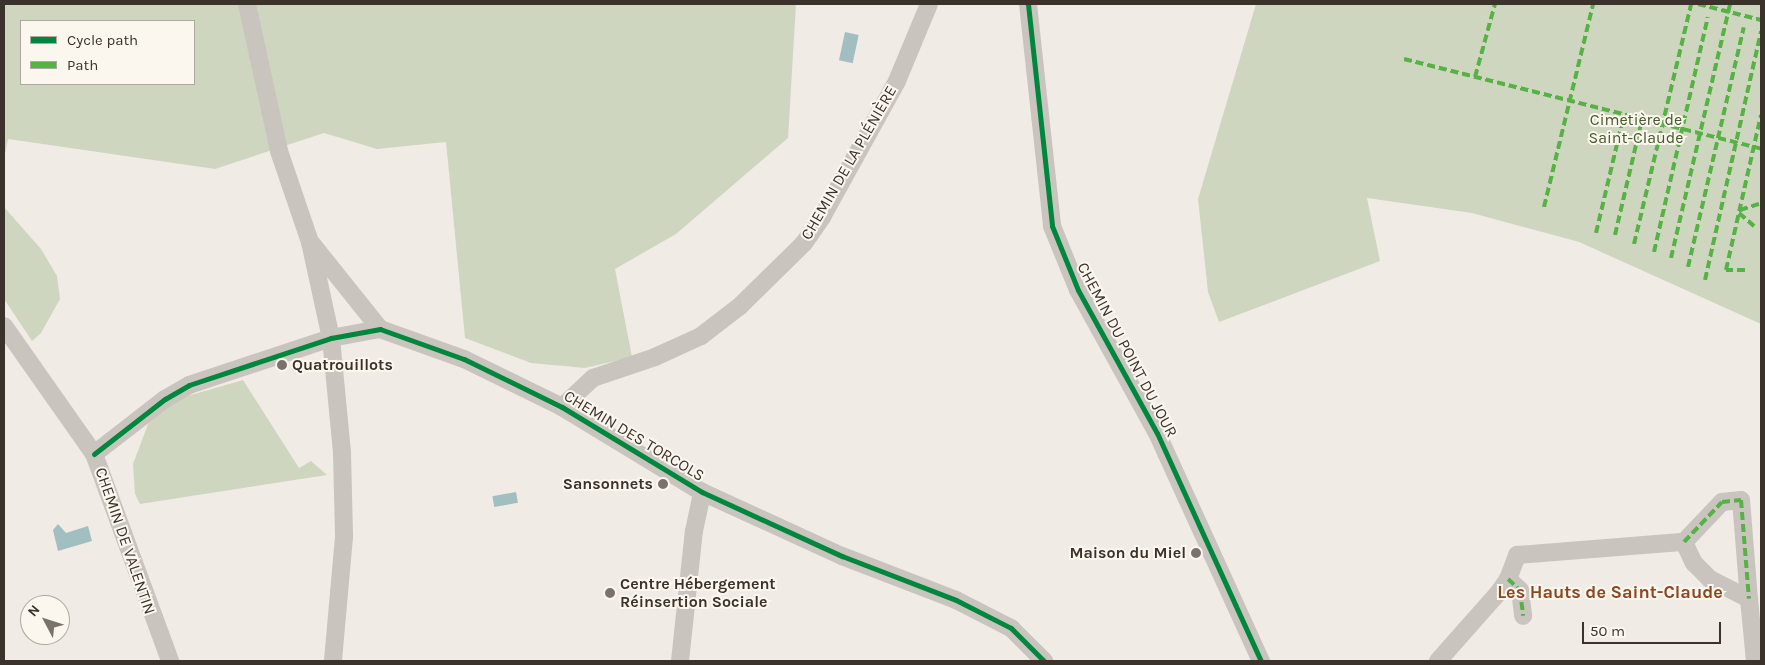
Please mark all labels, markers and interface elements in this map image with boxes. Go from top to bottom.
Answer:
legend [20,20,195,85]
text: Cycle path [67,31,138,49]
text: Path [67,56,98,74]
street label: CHEMIN DE LA PLÉNIÈRE [797,83,901,243]
park label: Cimetière de Saint-Claude [1589,110,1683,148]
street label: CHEMIN DU POINT DU JOUR [1073,259,1181,441]
place label: Quatrouillots [292,355,393,375]
marker: Quatrouillots [276,359,288,371]
street label: CHEMIN DES TORCOLS [560,386,708,486]
street label: CHEMIN DE VALENTIN [91,465,159,617]
place label: Sansonnets [563,474,653,494]
marker: Sansonnets [657,478,669,490]
place label: Maison du Miel [1069,543,1186,563]
marker: Maison du Miel [1190,547,1202,559]
place label: Centre Hébergement Réinsertion Sociale [620,574,776,612]
district label: Les Hauts de Saint-Claude [1497,581,1723,603]
marker: Centre Hébergement Réinsertion Sociale [604,587,616,599]
north arrow [20,595,70,645]
text: N [24,601,44,620]
scale bar [1585,612,1724,644]
text: 50 m [1590,622,1625,640]

